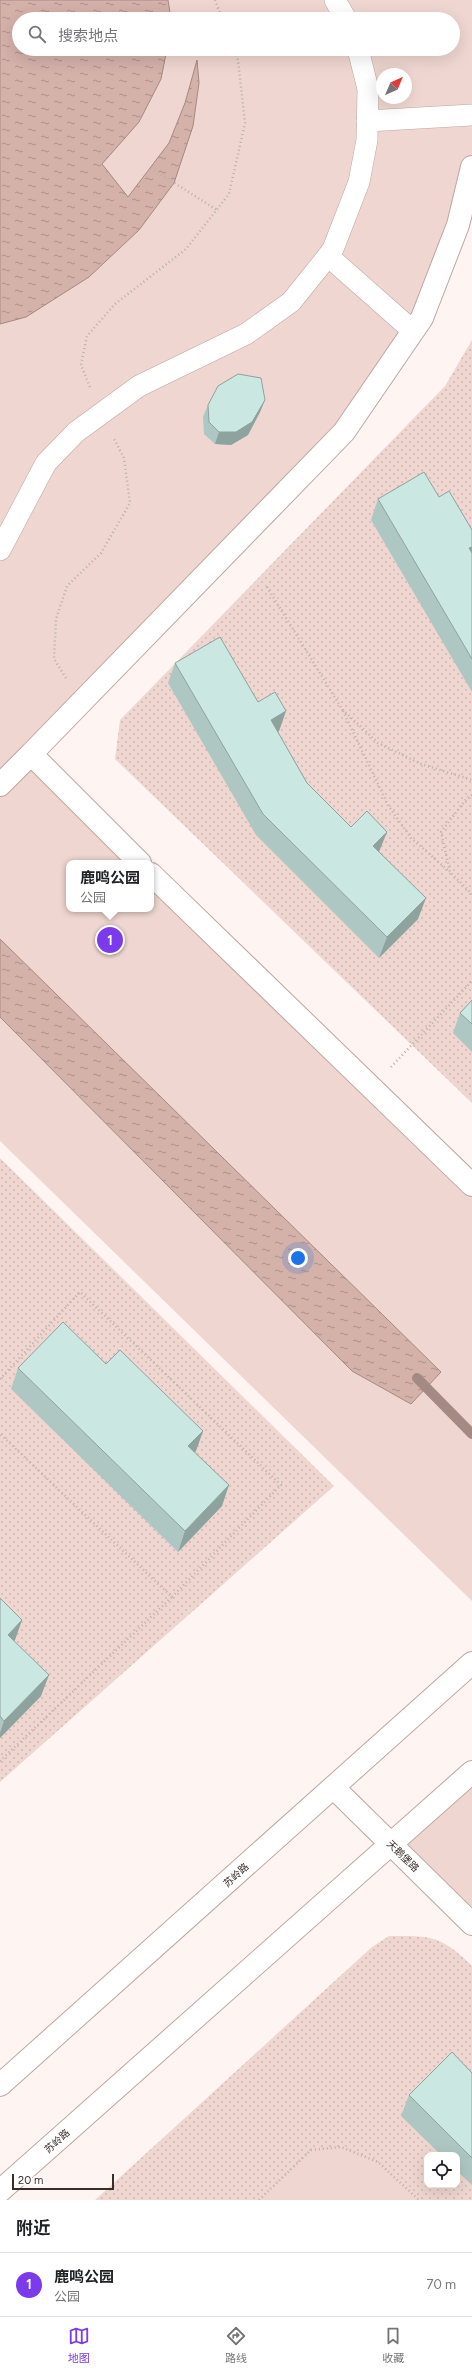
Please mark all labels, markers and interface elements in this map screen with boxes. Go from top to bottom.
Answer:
search box [12,12,460,56]
icon: search [26,23,48,45]
text: 搜索地点 [58,27,118,45]
north arrow [376,68,412,104]
popup [66,860,154,912]
text: 鹿鸣公园 [80,869,140,887]
text: 公园 [80,890,106,905]
pin: 1 [97,925,123,955]
your location [288,1248,308,1268]
street label: 天鹅堡路 [384,1837,422,1875]
street label: 苏岭路 [221,1860,251,1890]
street label: 苏岭路 [42,2126,72,2156]
map controls [424,2152,460,2188]
button: locate [424,2152,460,2188]
scale bar [12,2172,114,2191]
text: 20 m [18,2174,43,2187]
text: 附近 [16,2218,50,2238]
text: 鹿鸣公园 [54,2268,114,2286]
text: 1 [26,2277,32,2292]
text: 70 m [426,2277,456,2292]
text: 公园 [54,2289,80,2304]
tab: 地图 [68,2325,90,2365]
tab: 路线 [225,2325,247,2365]
tab: 收藏 [382,2325,404,2365]

